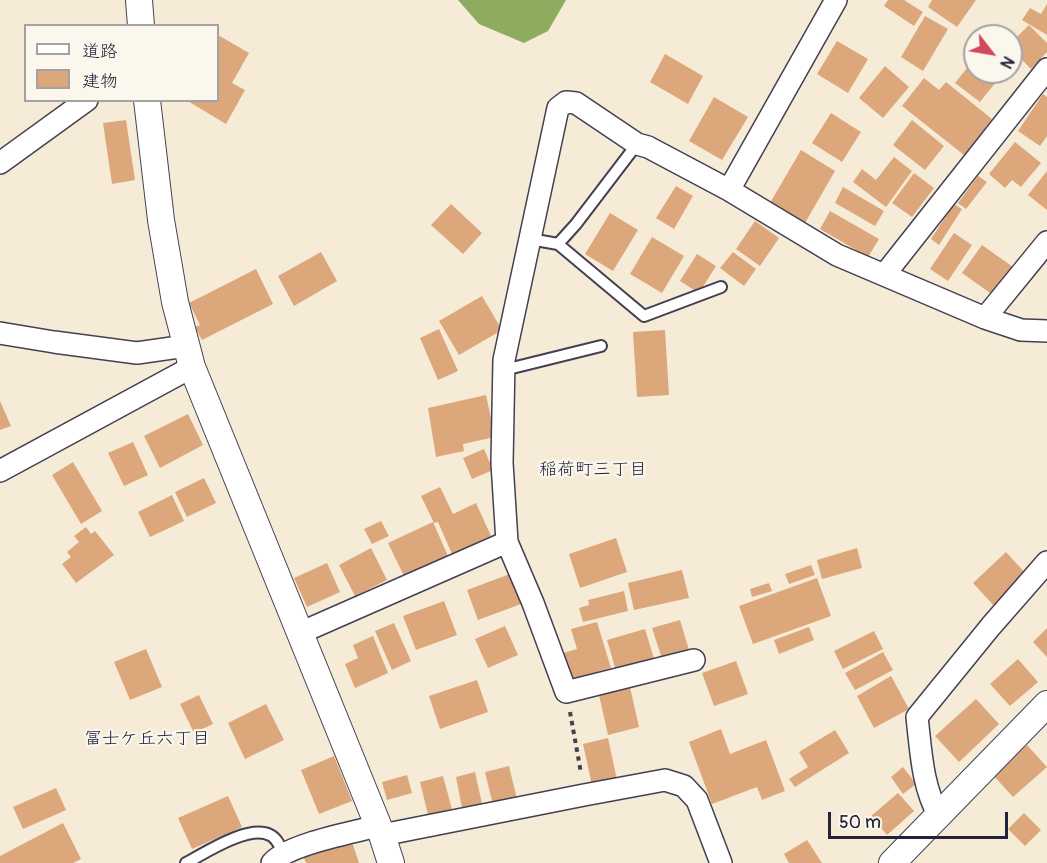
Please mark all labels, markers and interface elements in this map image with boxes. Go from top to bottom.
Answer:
legend [24,24,219,102]
north arrow [963,24,1023,84]
text: 道路 [82,40,118,63]
text: N [995,52,1018,72]
text: 建物 [82,70,118,93]
district label: 稲荷町三丁目 [539,459,647,481]
district label: 冨士ケ丘六丁目 [84,728,210,750]
scale bar [831,800,1011,838]
text: 50 m [839,811,881,834]

